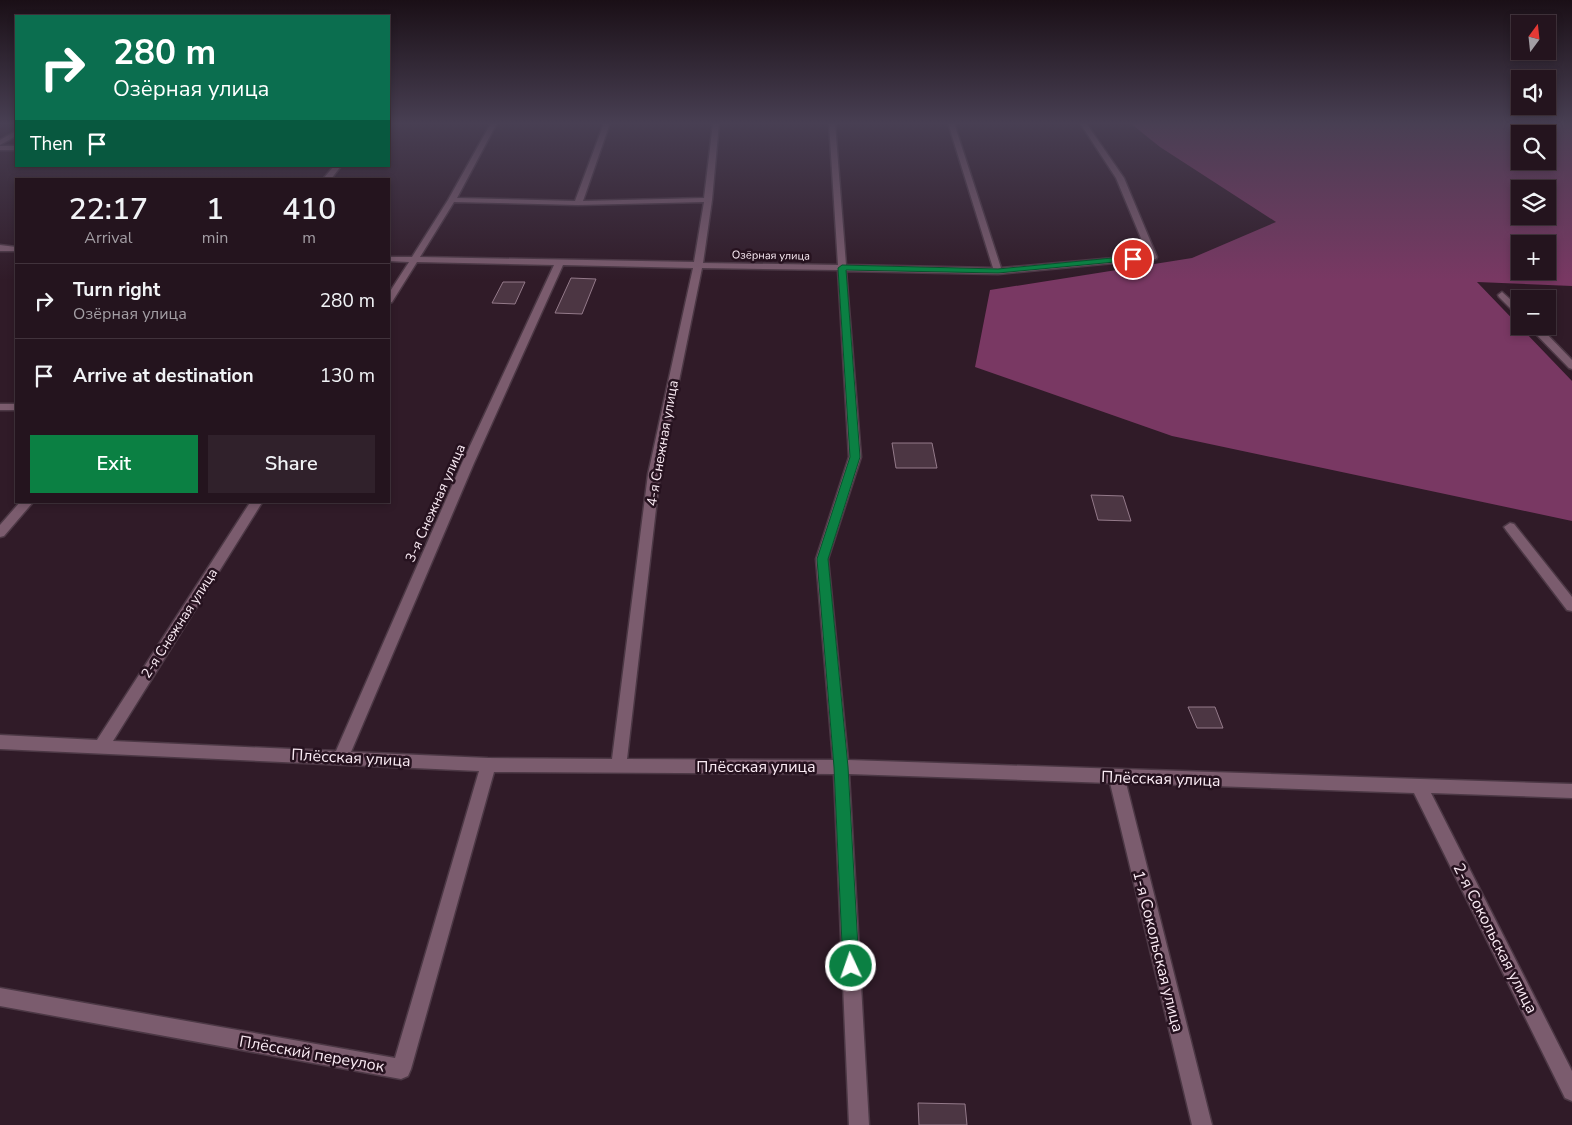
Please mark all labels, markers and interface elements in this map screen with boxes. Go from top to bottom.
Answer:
north arrow [1511,15,1556,60]
map controls [1511,15,1556,335]
text: 280 m [113,29,216,76]
icon: right [30,35,95,100]
button: sound [1511,70,1556,115]
text: Озёрная улица [113,74,269,104]
button: search [1511,125,1556,170]
icon: arrive [83,130,111,158]
text: Then [30,131,73,157]
button: layers [1511,180,1556,225]
text: 22:17 [69,189,148,230]
text: 1 [206,189,224,230]
text: 410 [282,189,336,230]
text: Arrival [84,227,132,249]
text: min [202,227,228,249]
text: m [302,227,316,249]
button: + [1511,235,1556,280]
pin [1112,238,1154,280]
icon: arrive [1119,245,1147,273]
street label: Озёрная улица [732,247,810,264]
text: Turn right [73,277,160,303]
icon: right [30,287,58,315]
text: 280 m [320,288,375,314]
button: − [1511,290,1556,335]
text: Озёрная улица [73,303,187,325]
icon: arrive [30,362,58,390]
text: Arrive at destination [73,363,254,389]
text: 130 m [320,363,375,389]
street label: 4-я Снежная улица [642,379,683,508]
button: Exit [30,435,198,493]
button: Share [208,435,375,493]
street label: 3-я Снежная улица [401,441,470,565]
street label: 2-я Снежная улица [137,565,222,682]
street label: Плёсская улица [291,744,411,772]
street label: Плёсская улица [696,756,816,778]
street label: Плёсская улица [1101,766,1221,792]
street label: 2-я Сокольская улица [1448,860,1543,1017]
street label: 1-я Сокольская улица [1127,868,1189,1034]
position arrow [824,939,876,991]
street label: Плёсский переулок [238,1030,387,1078]

